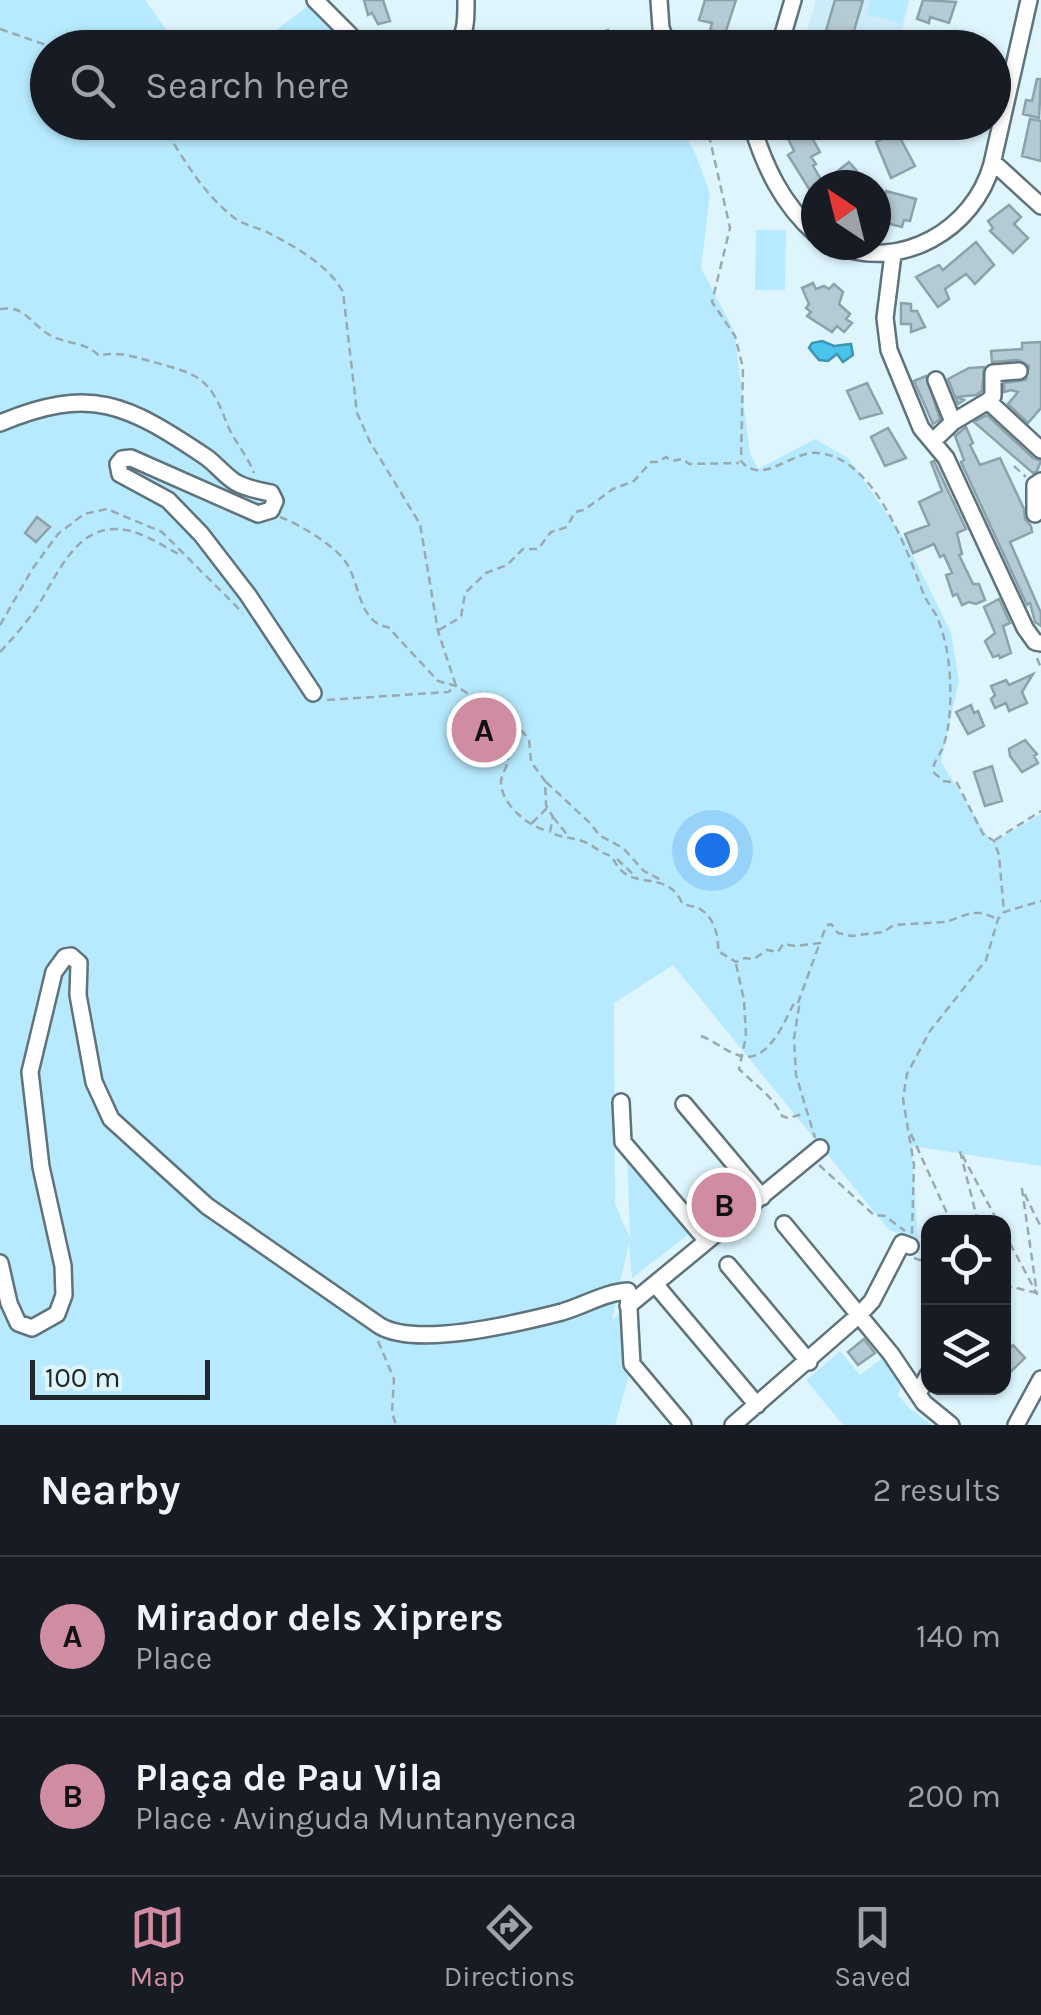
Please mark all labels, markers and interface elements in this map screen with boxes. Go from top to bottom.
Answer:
search box [30,30,1011,140]
icon: search [65,58,120,113]
text: Search here [145,63,349,108]
north arrow [801,170,891,260]
pin: A [452,692,516,768]
your location [687,825,738,876]
pin: B [692,1168,756,1242]
map controls [921,1215,1011,1395]
button: locate [921,1215,1011,1305]
button: layers [921,1305,1011,1395]
scale bar [30,1355,210,1400]
text: 100 m [45,1361,120,1394]
text: Nearby [40,1465,180,1515]
text: 2 results [873,1472,1001,1509]
text: Mirador dels Xiprers [135,1595,504,1640]
text: A [62,1618,83,1655]
text: 140 m [916,1618,1001,1655]
text: Place [135,1640,212,1677]
text: Plaça de Pau Vila [135,1755,443,1800]
text: B [62,1778,83,1815]
text: 200 m [907,1778,1001,1815]
text: Place · Avinguda Muntanyenca [135,1800,577,1837]
tab: Map [129,1900,185,1993]
tab: Directions [444,1900,575,1993]
tab: Saved [834,1900,912,1993]

